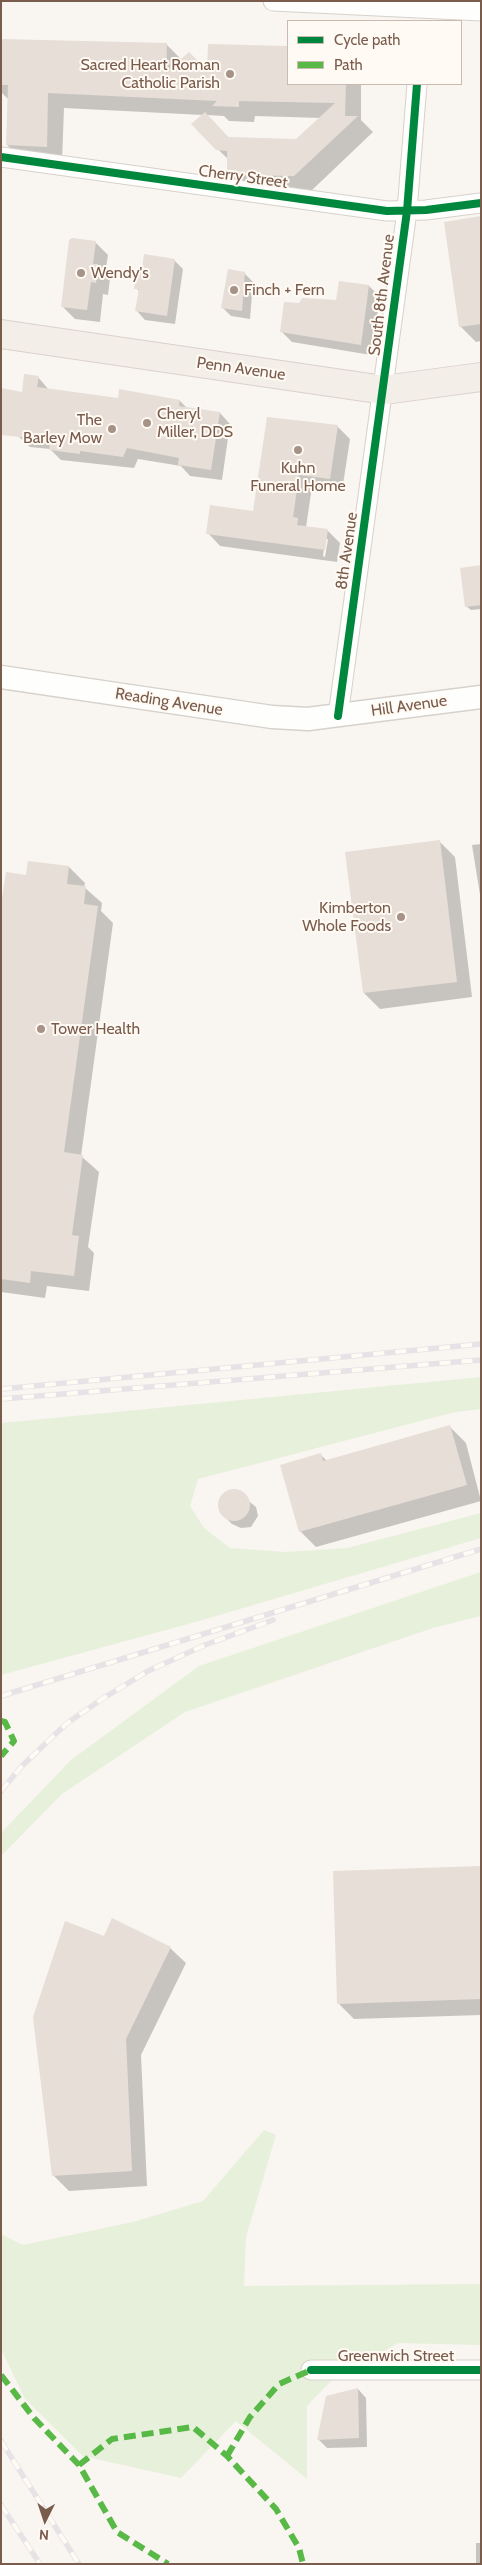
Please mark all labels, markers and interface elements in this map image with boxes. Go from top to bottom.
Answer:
legend [287,20,462,85]
text: Cycle path [334,31,400,49]
place label: Sacred Heart Roman Catholic Parish [80,55,220,93]
text: Path [334,56,363,74]
marker: Sacred Heart Roman Catholic Parish [224,68,236,80]
street label: Cherry Street [197,161,289,193]
street label: South 8th Avenue [365,233,399,357]
place label: Wendy's [91,263,149,283]
marker: Wendy's [75,267,87,279]
place label: Finch + Fern [244,280,325,300]
marker: Finch + Fern [228,284,240,296]
street label: Penn Avenue [195,353,287,385]
place label: Cheryl Miller, DDS [157,404,233,442]
place label: The Barley Mow [23,410,102,448]
marker: Cheryl Miller, DDS [141,417,153,429]
marker: The Barley Mow [106,423,118,435]
marker: Kuhn Funeral Home [292,444,304,456]
place label: Kuhn Funeral Home [250,458,346,496]
street label: 8th Avenue [332,511,362,591]
street label: Reading Avenue [114,684,224,720]
street label: Hill Avenue [370,691,448,721]
place label: Kimberton Whole Foods [302,898,391,936]
marker: Kimberton Whole Foods [395,911,407,923]
place label: Tower Health [51,1019,140,1039]
marker: Tower Health [35,1023,47,1035]
street label: Greenwich Street [338,2346,454,2366]
north arrow [20,2495,70,2545]
text: N [38,2526,50,2544]

